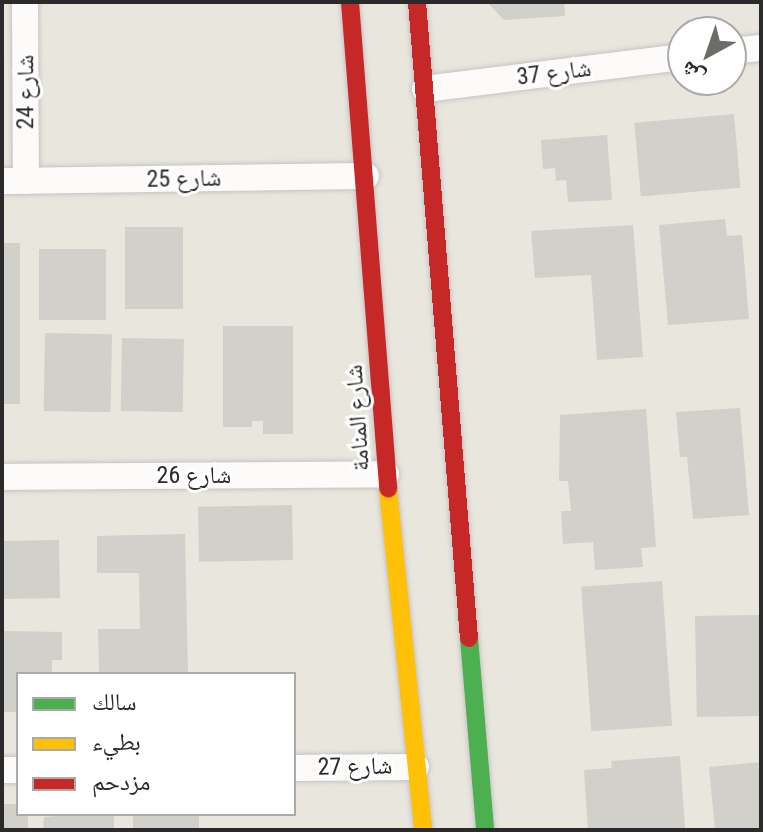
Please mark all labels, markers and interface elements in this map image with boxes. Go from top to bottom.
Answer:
north arrow [667,16,747,96]
street label: شارع 37 [515,54,593,92]
street label: شارع 24 [12,55,40,129]
text: ش [676,56,710,90]
street label: شارع 25 [146,164,222,194]
street label: شارع المنامة [340,364,376,472]
street label: شارع 26 [157,462,231,490]
legend [16,672,296,816]
text: سالك [92,688,137,716]
text: بطيء [92,728,141,756]
street label: شارع 27 [317,752,393,782]
text: مزدحم [92,768,151,796]

